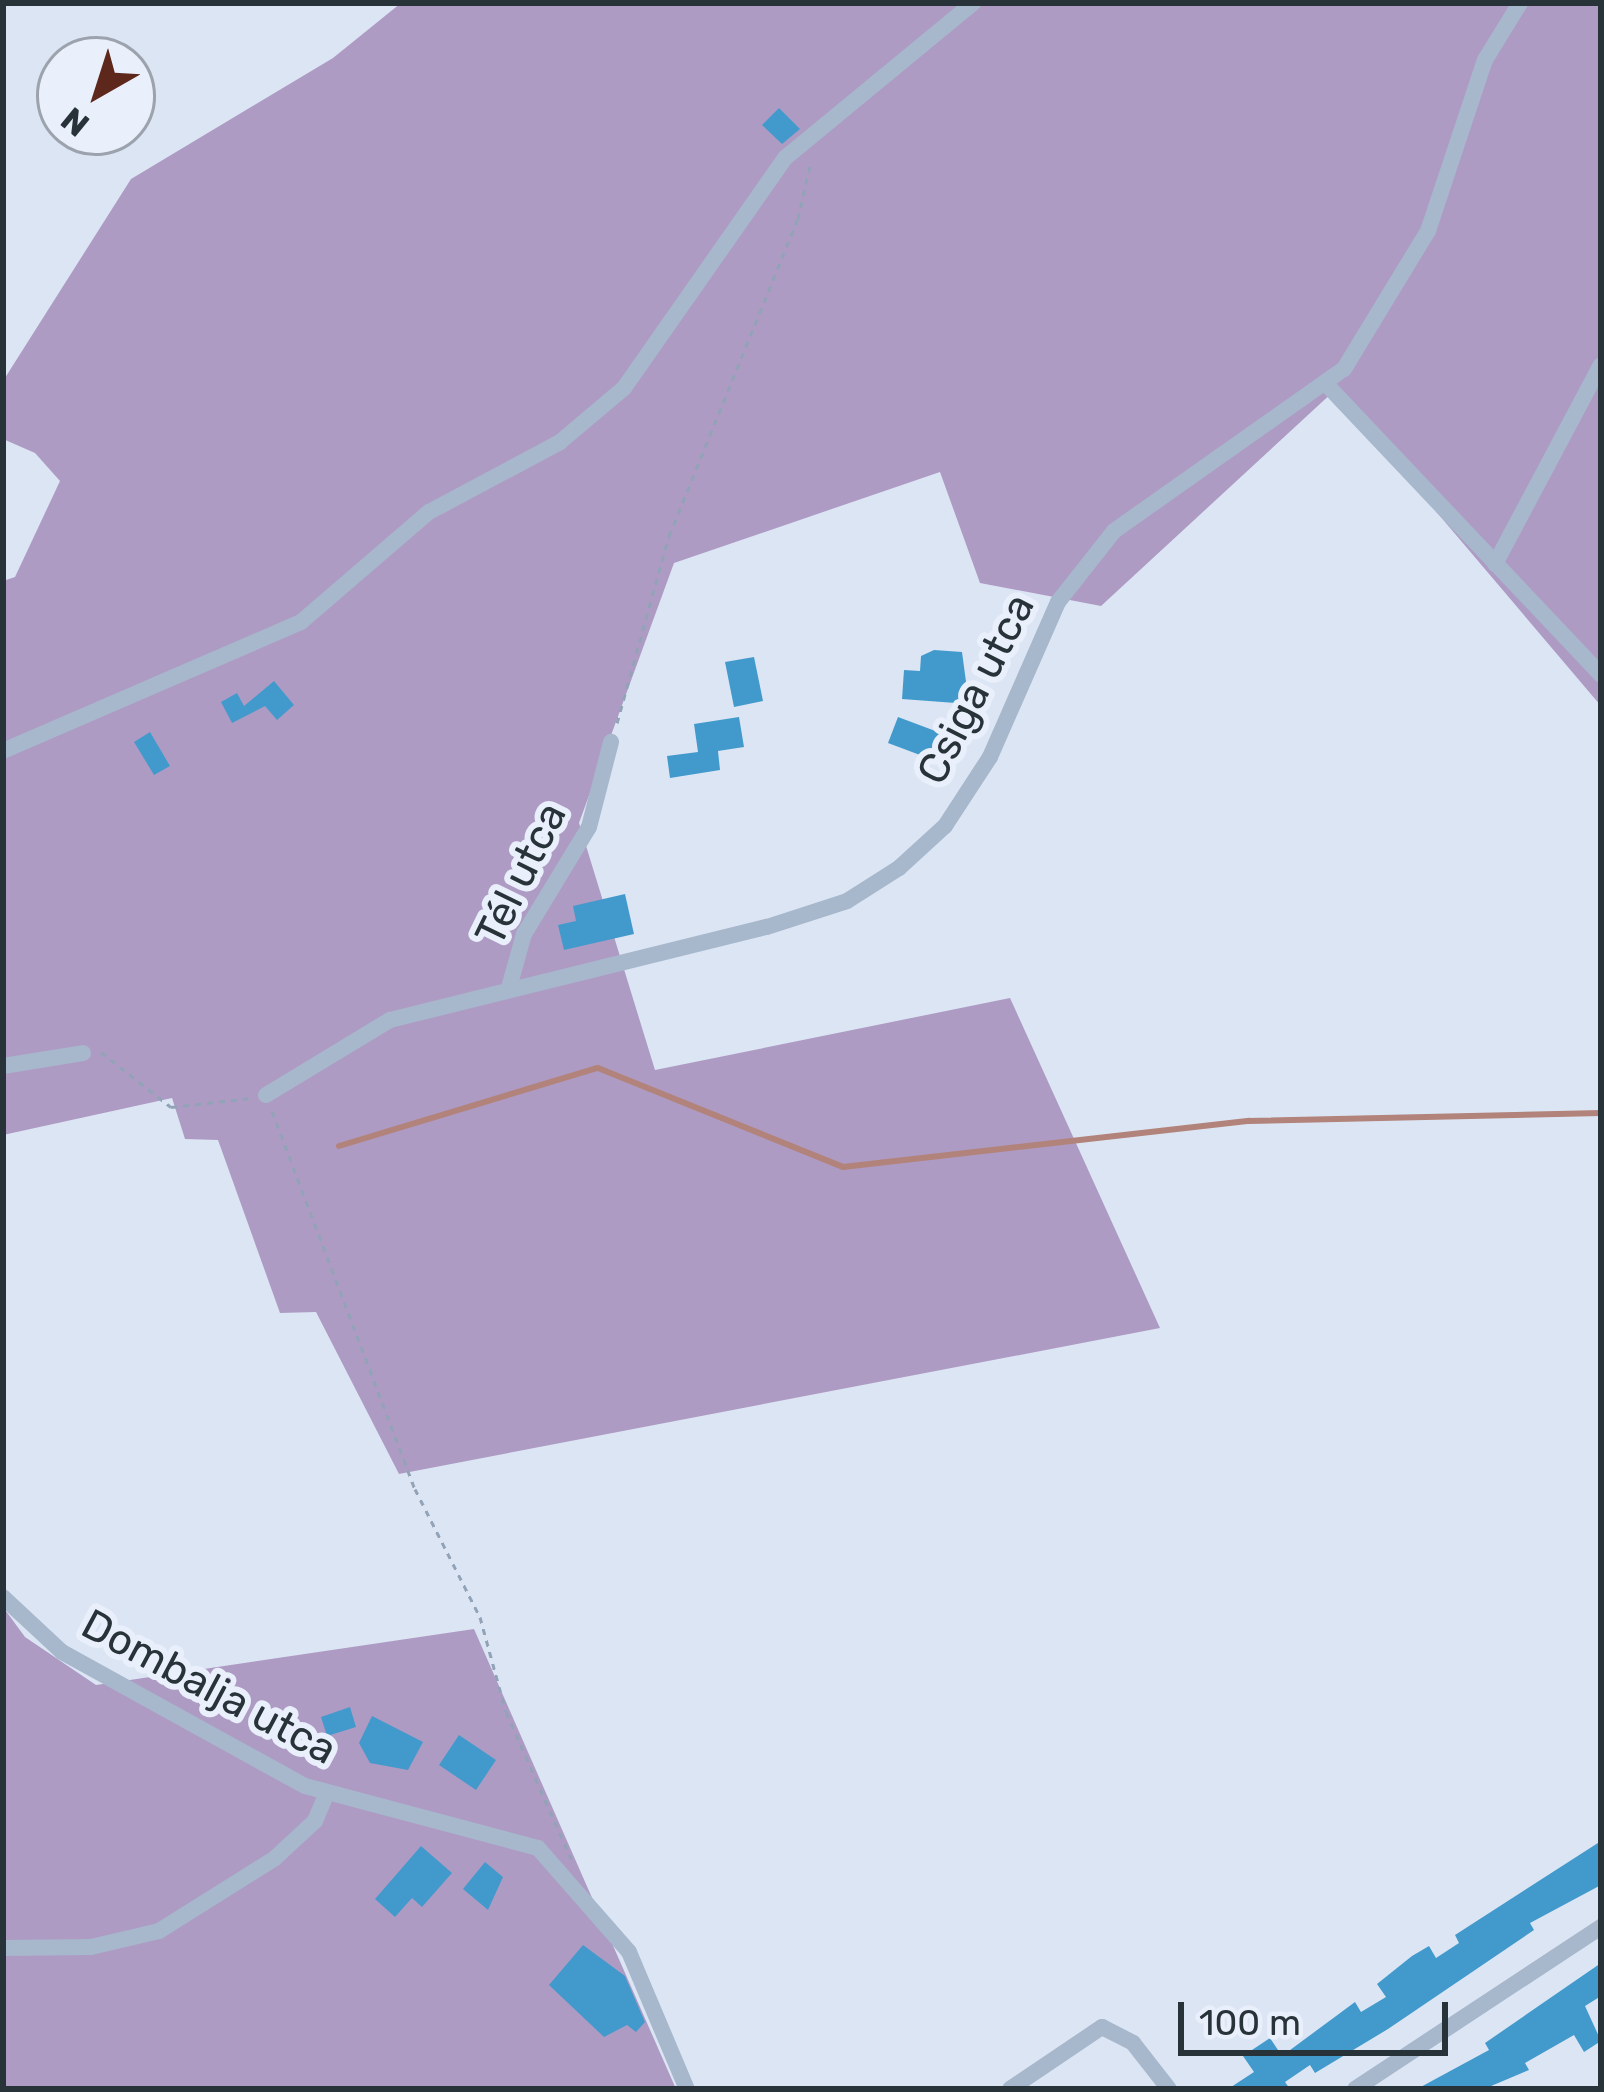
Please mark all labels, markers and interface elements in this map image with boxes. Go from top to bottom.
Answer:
north arrow [36,36,156,156]
text: N [53,99,96,145]
street label: Csiga utca [907,586,1045,792]
street label: Tél utca [465,794,577,954]
street label: Dombalja utca [73,1599,345,1775]
scale bar [1184,1978,1454,2052]
text: 100 m [1199,2001,1301,2044]

